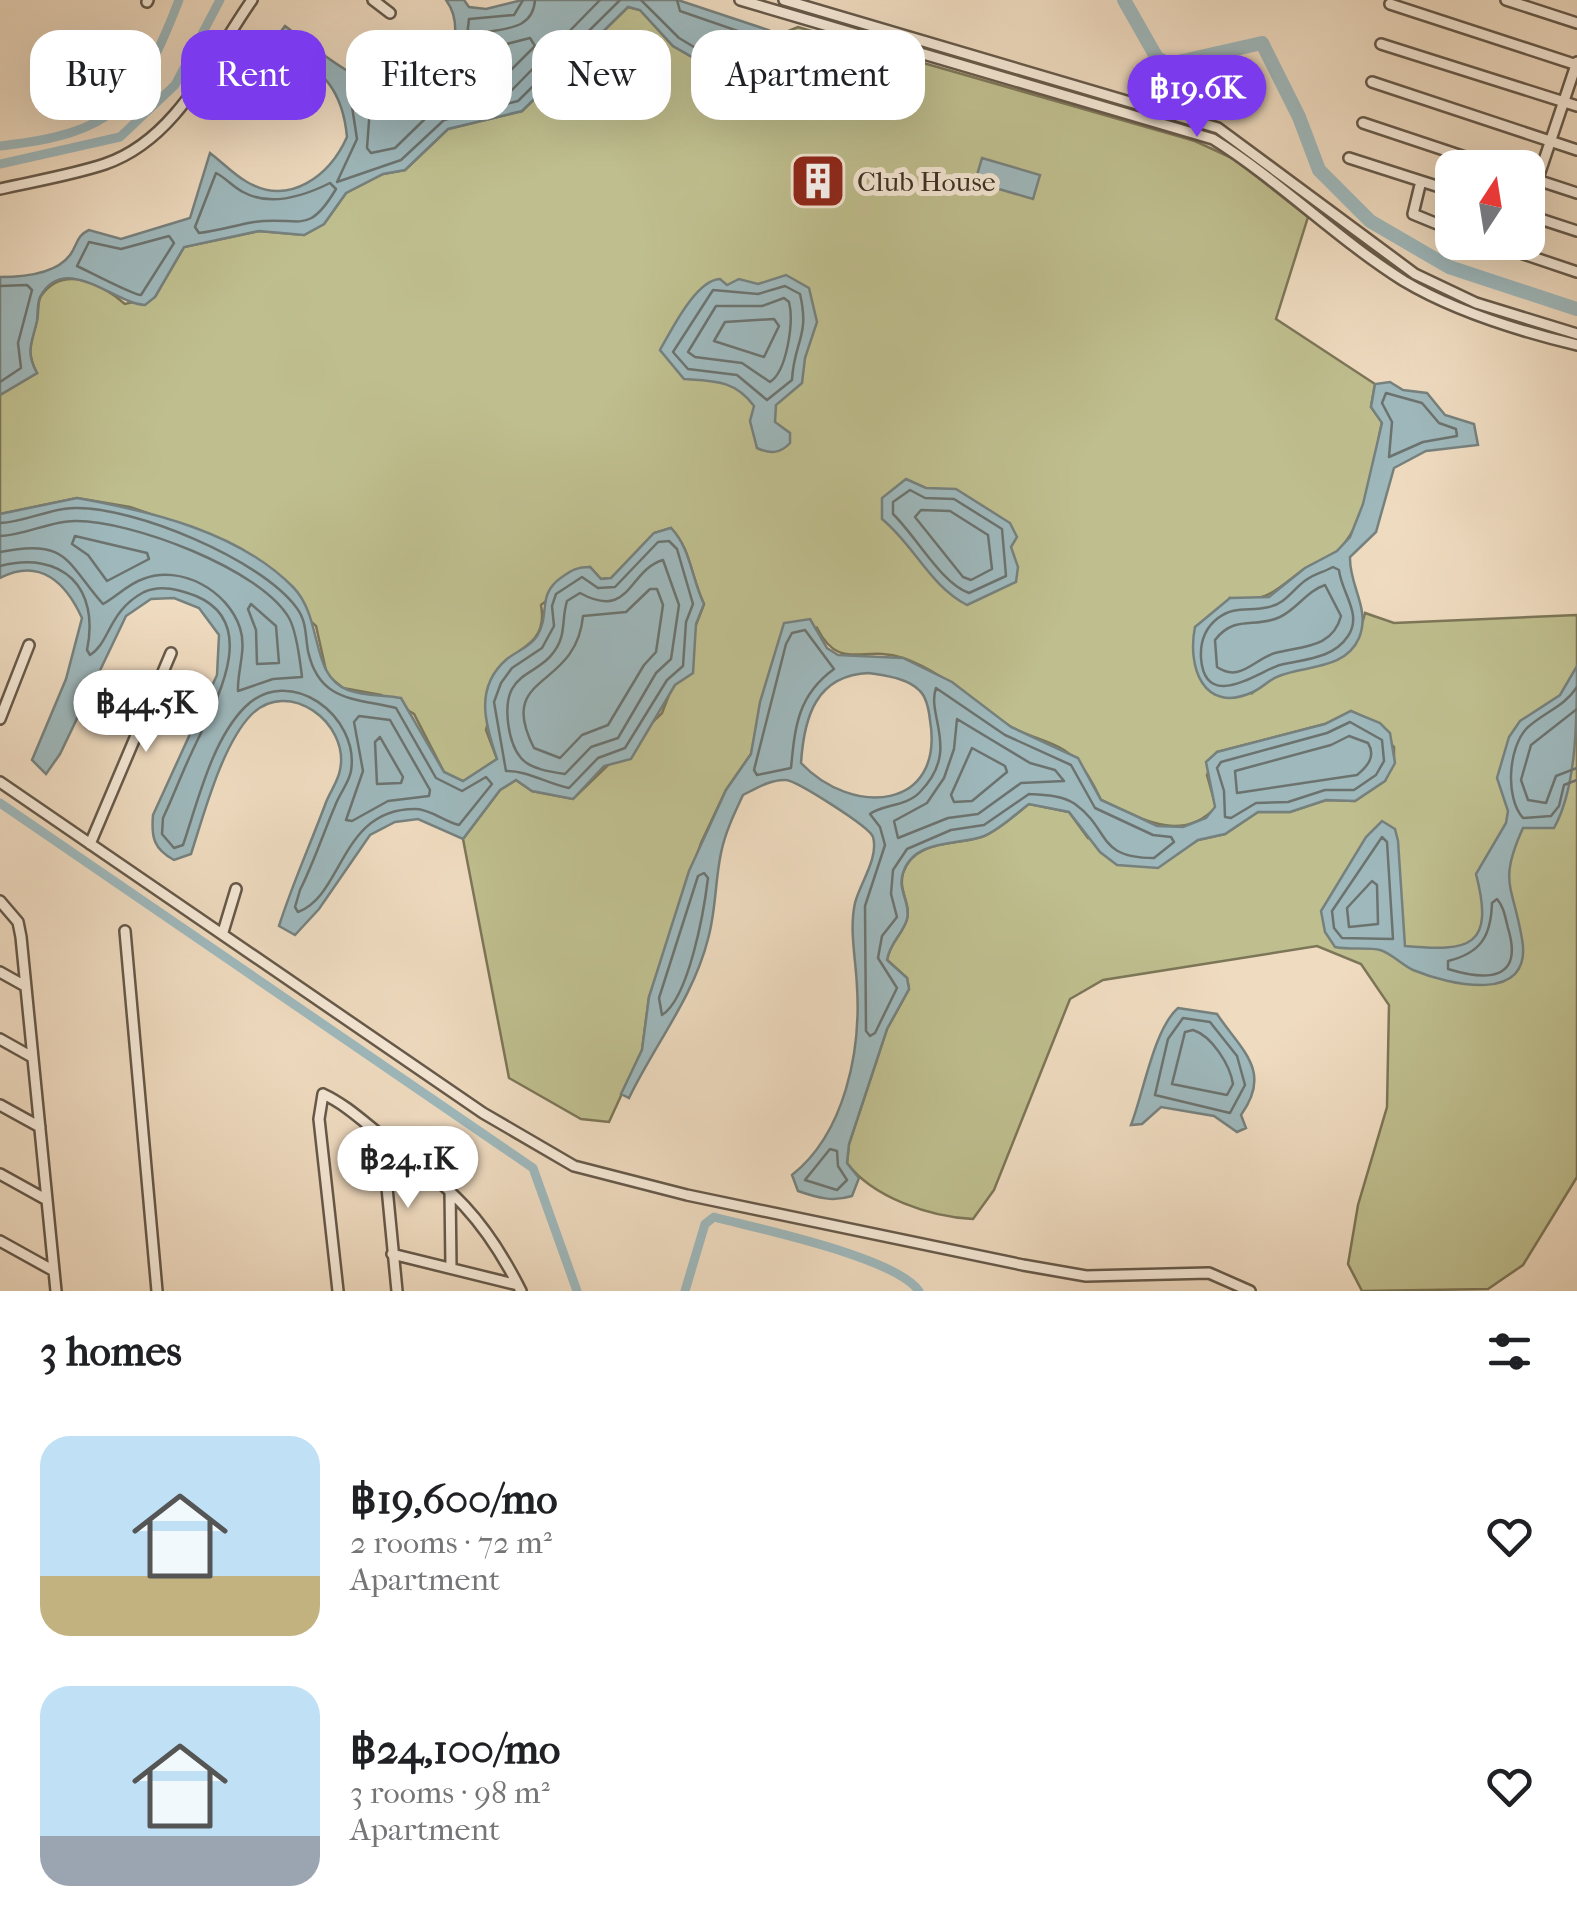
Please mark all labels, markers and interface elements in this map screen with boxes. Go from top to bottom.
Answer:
chip: Buy [30,30,161,120]
chip: Rent [181,30,326,120]
chip: Filters [346,30,512,120]
chip: New [532,30,671,120]
chip: Apartment [691,30,925,120]
pin: ฿19.6K [1116,55,1278,140]
text: ฿19.6K [1149,69,1245,106]
north arrow [1435,150,1545,260]
map controls [1435,150,1545,260]
building icon: Club House [788,151,848,211]
place label: Club House [857,165,996,198]
pin: ฿44.5K [65,670,227,755]
text: ฿44.5K [95,684,197,721]
pin: ฿24.1K [327,1126,489,1211]
text: ฿24.1K [359,1140,457,1177]
icon: filters [1482,1324,1537,1379]
text: 3 homes [40,1327,182,1376]
text: ฿19,600/mo [350,1475,558,1524]
icon: home [120,1476,240,1596]
icon: heart [1482,1509,1537,1564]
text: 2 rooms · 72 m² [350,1524,552,1561]
text: Apartment [350,1561,500,1598]
text: ฿24,100/mo [350,1725,560,1774]
icon: home [120,1726,240,1846]
icon: heart [1482,1759,1537,1814]
text: 3 rooms · 98 m² [350,1774,550,1811]
text: Apartment [350,1811,500,1848]

